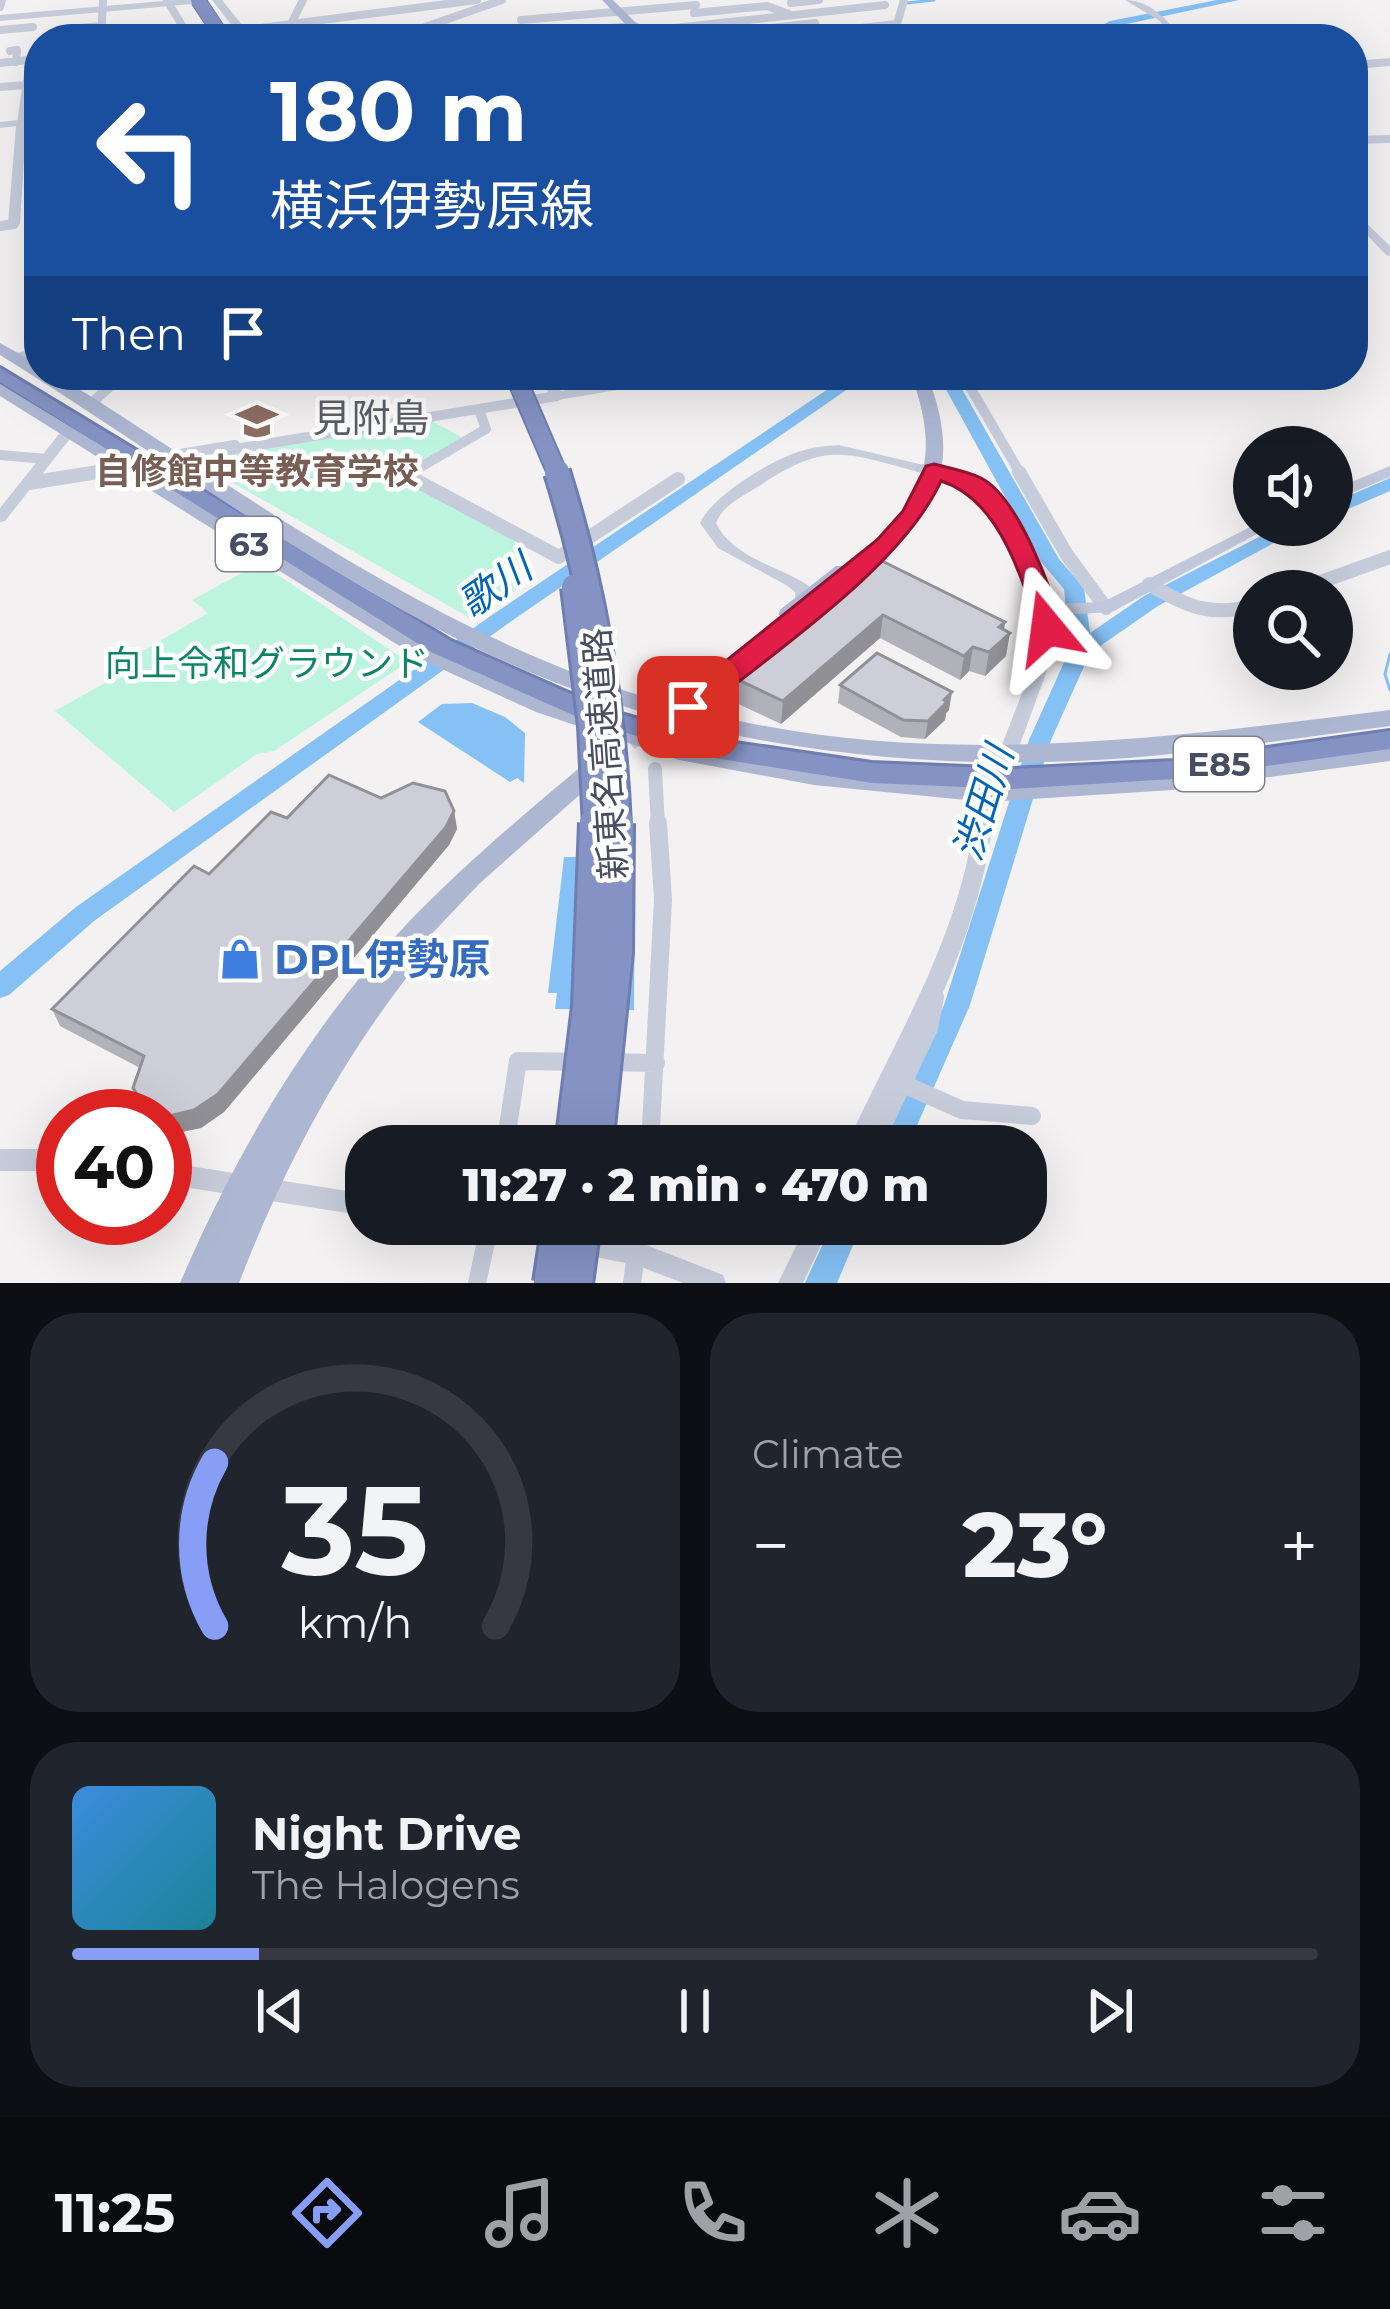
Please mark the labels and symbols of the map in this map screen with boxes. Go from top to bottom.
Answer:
district label: 見附島 [312,394,430,442]
school or university icon: 自修館中等教育学校 [234,398,280,444]
place label: 自修館中等教育学校 [95,449,419,493]
road number: 63 [216,517,282,571]
water label: 歌川 [449,541,544,627]
position arrow [984,565,1110,691]
street label: 新東名高速道路 [574,627,636,881]
park label: 向上令和グラウンド [105,641,429,685]
pin [637,656,739,758]
water label: 渋田川 [943,736,1024,866]
road number: E85 [1174,737,1264,791]
place label: DPL伊勢原 [274,933,490,985]
shop icon: DPL伊勢原 [217,936,263,982]
speed limit sign: 40 [36,1089,192,1245]

